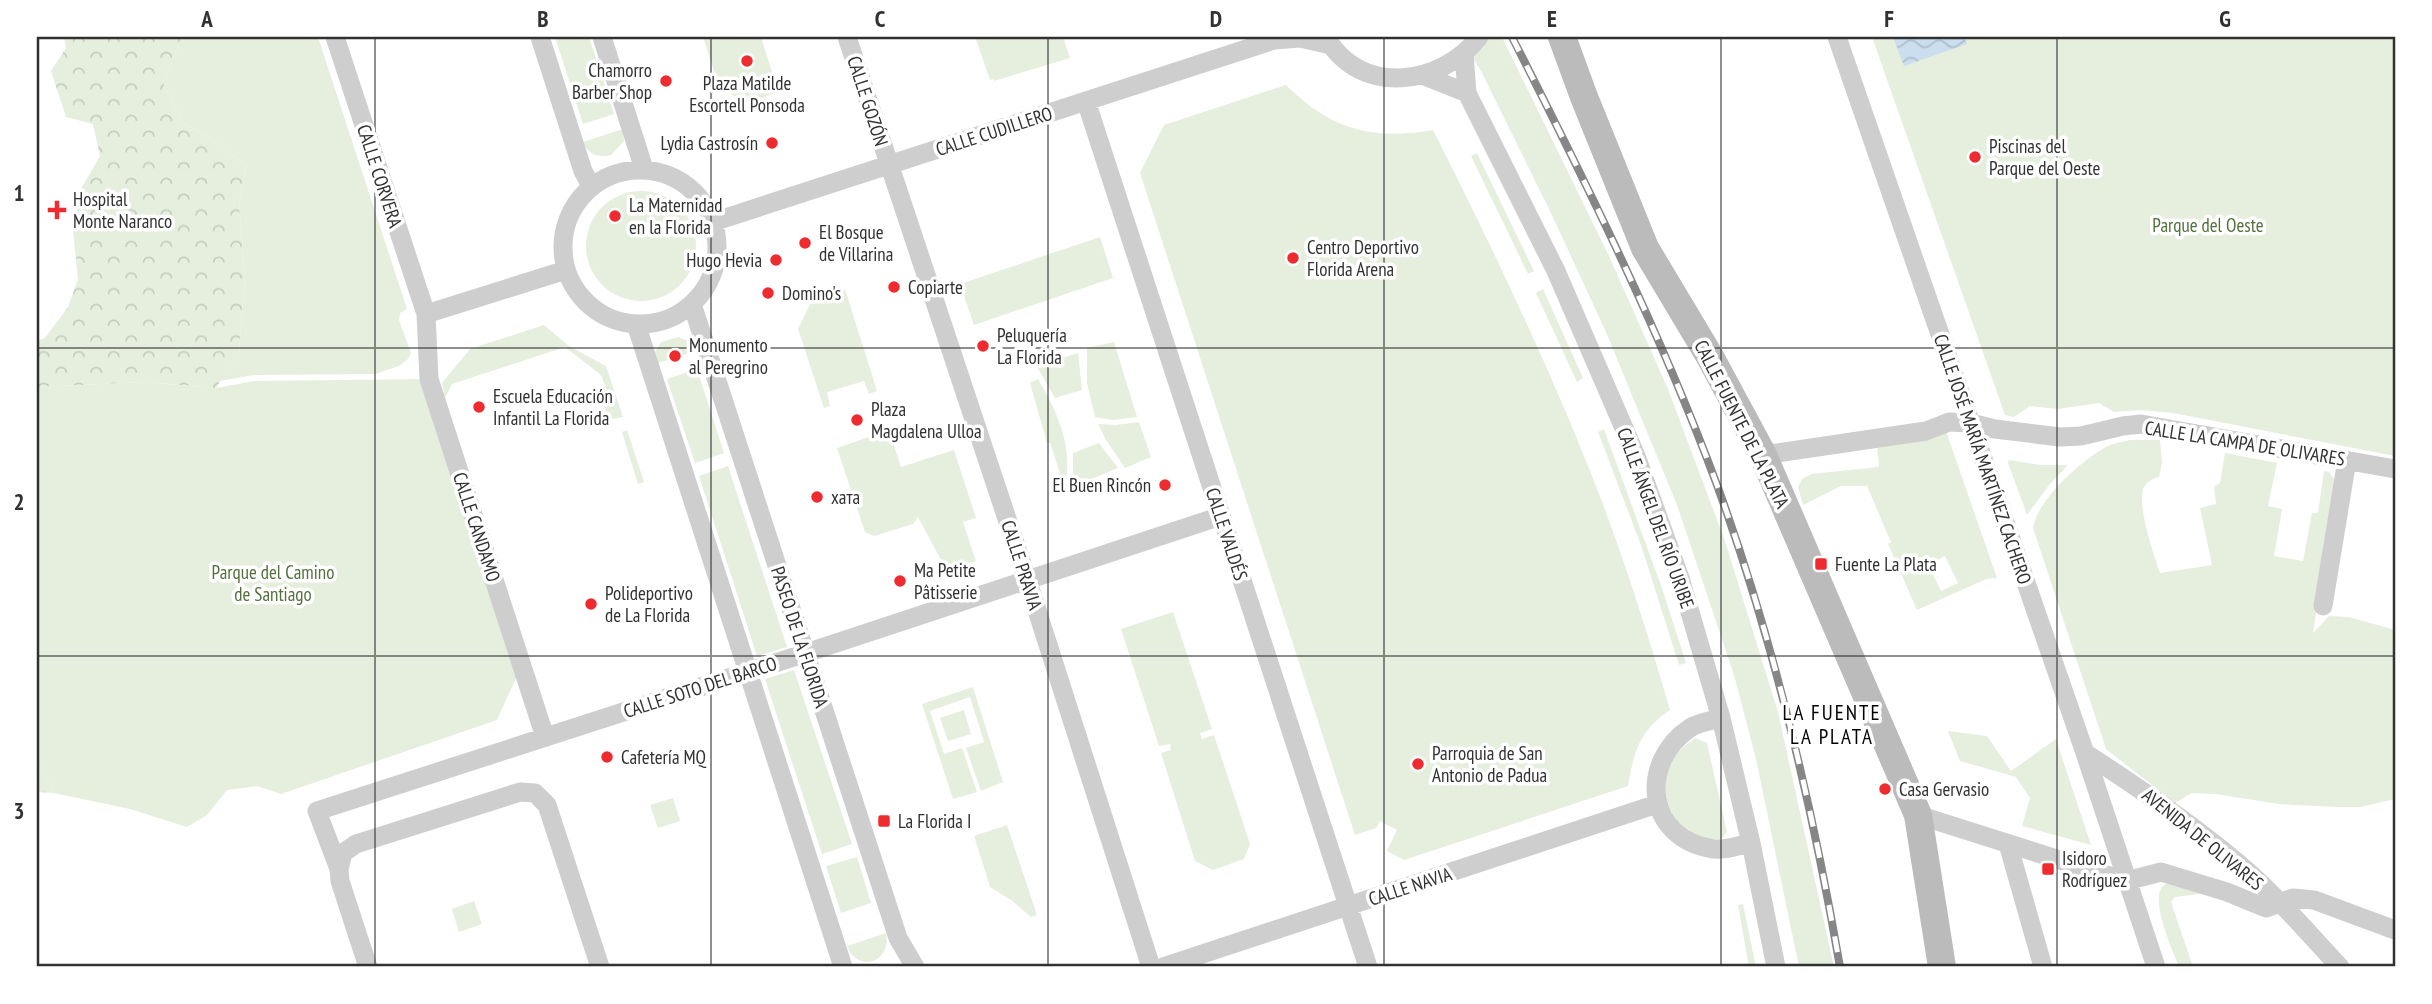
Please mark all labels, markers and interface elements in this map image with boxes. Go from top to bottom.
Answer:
text: A [200,4,213,33]
text: B [537,4,549,33]
text: C [875,4,886,33]
text: D [1210,4,1222,33]
text: E [1547,4,1557,33]
text: F [1884,4,1894,33]
text: G [2219,4,2231,33]
marker: Plaza Matilde Escortell Ponsoda [739,53,755,69]
street label: CALLE GOZÓN [842,53,894,149]
place label: Chamorro Barber Shop [572,58,652,104]
place label: Plaza Matilde Escortell Ponsoda [689,71,805,117]
marker: Chamorro Barber Shop [658,73,674,89]
street label: CALLE CUDILLERO [933,101,1055,161]
street label: CALLE CORVERA [352,121,408,231]
place label: Lydia Castrosín [660,131,758,155]
place label: Piscinas del Parque del Oeste [1989,134,2100,180]
marker: Lydia Castrosín [764,135,780,151]
marker: Piscinas del Parque del Oeste [1967,149,1983,165]
text: 1 [14,178,25,207]
place label: Hospital Monte Naranco [73,187,172,233]
place label: La Maternidad en la Florida [629,193,723,239]
marker: Hospital Monte Naranco [47,200,67,220]
marker: La Maternidad en la Florida [607,208,623,224]
park label: Parque del Oeste [2152,213,2264,237]
place label: El Bosque de Villarina [819,220,893,266]
marker: El Bosque de Villarina [797,235,813,251]
place label: Centro Deportivo Florida Arena [1307,235,1419,281]
place label: Hugo Hevia [686,248,762,272]
marker: Centro Deportivo Florida Arena [1285,250,1301,266]
marker: Hugo Hevia [768,252,784,268]
place label: Copiarte [908,275,963,299]
marker: Copiarte [886,279,902,295]
place label: Domino's [782,281,841,305]
marker: Domino's [760,285,776,301]
place label: Peluquería La Florida [997,323,1067,369]
street label: CALLE JOSÉ MARÍA MARTÍNEZ CACHERO [1929,331,2037,587]
place label: Monumento al Peregrino [689,333,768,379]
street label: CALLE FUENTE DE LA PLATA [1689,336,1795,512]
marker: Peluquería La Florida [975,338,991,354]
marker: Monumento al Peregrino [667,348,683,364]
place label: Escuela Educación Infantil La Florida [493,384,613,430]
place label: Plaza Magdalena Ulloa [871,397,982,443]
marker: Escuela Educación Infantil La Florida [471,399,487,415]
marker: Plaza Magdalena Ulloa [849,412,865,428]
street label: CALLE LA CAMPA DE OLIVARES [2143,415,2347,471]
street label: CALLE ÁNGEL DEL RÍO URIBE [1612,424,1700,612]
street label: CALLE CANDAMO [448,469,506,585]
place label: El Buen Rincón [1052,473,1151,497]
marker: El Buen Rincón [1157,477,1173,493]
place label: хата [831,485,860,509]
street label: CALLE VALDÉS [1201,485,1253,583]
text: 2 [14,487,25,516]
marker: хата [809,489,825,505]
street label: CALLE PRAVIA [996,517,1048,613]
place label: Fuente La Plata [1835,552,1937,576]
marker: Fuente La Plata [1813,556,1829,572]
place label: Ma Petite Pâtisserie [914,558,978,604]
park label: Parque del Camino de Santiago [212,560,334,606]
street label: PASEO DE LA FLORIDA [766,563,834,711]
marker: Ma Petite Pâtisserie [892,573,908,589]
place label: Polideportivo de La Florida [605,581,693,627]
marker: Polideportivo de La Florida [583,596,599,612]
street label: CALLE SOTO DEL BARCO [620,651,780,723]
district label: LA FUENTE LA PLATA [1783,699,1881,750]
place label: Parroquia de San Antonio de Padua [1432,741,1547,787]
place label: Cafetería MQ [621,745,707,769]
marker: Cafetería MQ [599,749,615,765]
marker: Parroquia de San Antonio de Padua [1410,756,1426,772]
place label: Casa Gervasio [1899,777,1989,801]
marker: Casa Gervasio [1877,781,1893,797]
street label: AVENIDA DE OLIVARES [2137,783,2269,895]
text: 3 [14,796,25,825]
place label: La Florida I [898,809,971,833]
marker: La Florida I [876,813,892,829]
place label: Isidoro Rodríguez [2062,846,2127,892]
street label: CALLE NAVIA [1365,861,1455,911]
marker: Isidoro Rodríguez [2040,861,2056,877]

